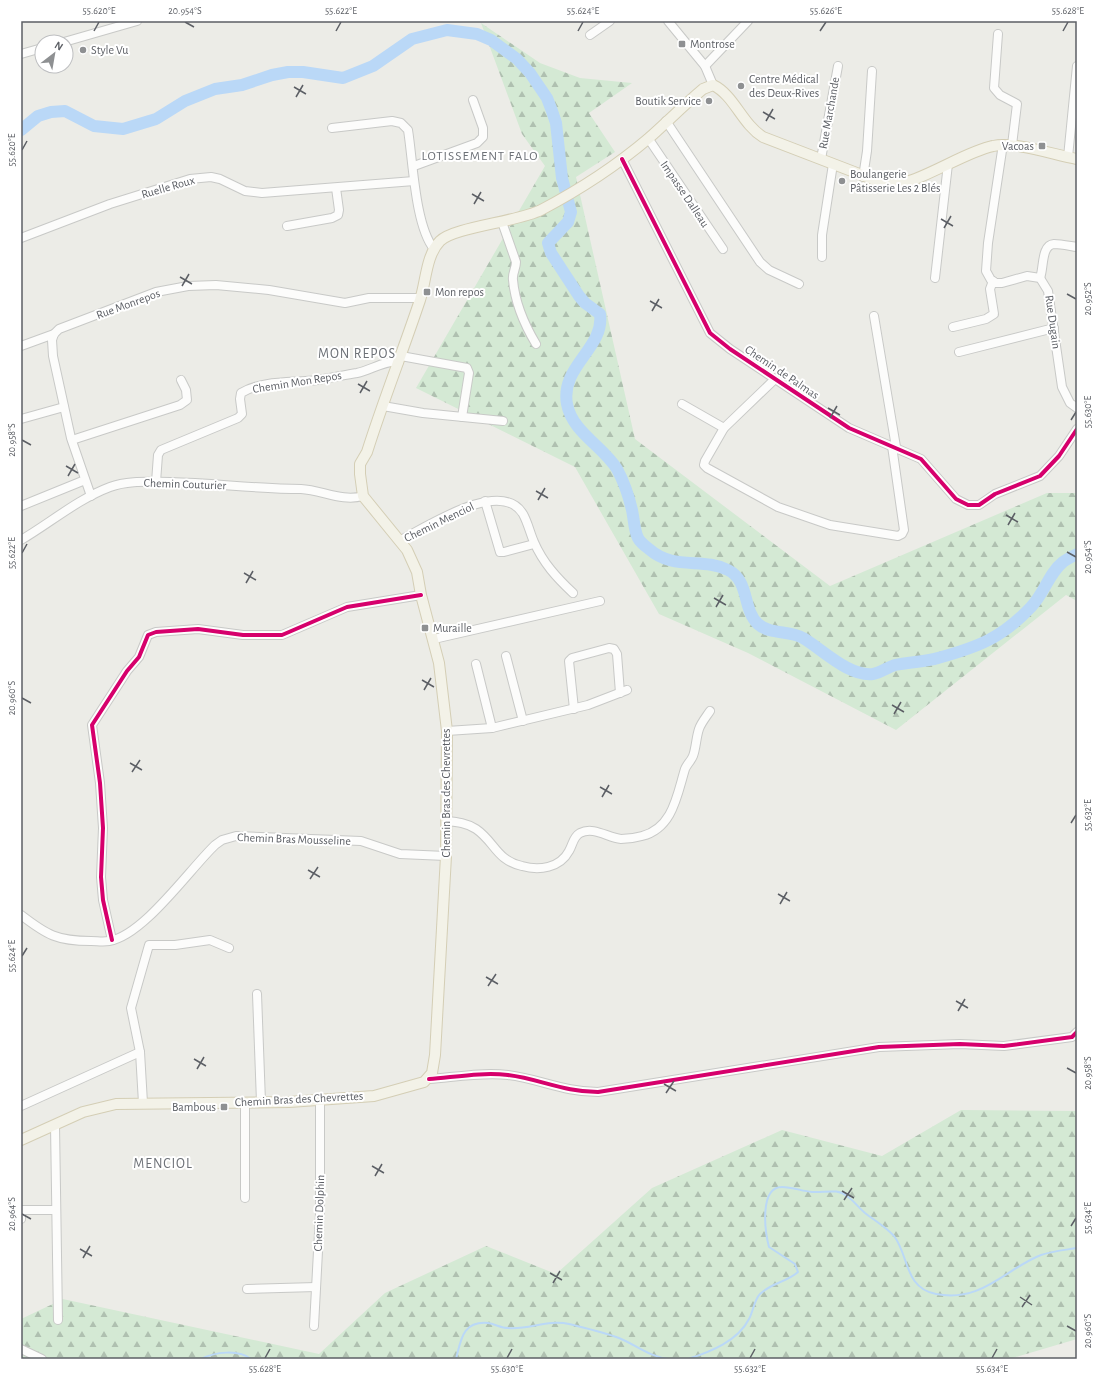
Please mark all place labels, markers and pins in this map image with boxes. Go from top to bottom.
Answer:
place label: Montrose [690,38,735,50]
marker: Montrose [677,39,687,49]
place label: Style Vu [91,44,128,57]
marker: Style Vu [78,45,88,55]
place label: Centre Médical des Deux-Rives [749,73,819,99]
marker: Centre Médical des Deux-Rives [736,81,746,91]
place label: Boutik Service [635,95,701,107]
marker: Boutik Service [704,96,714,106]
place label: Vacoas [1002,140,1034,152]
marker: Vacoas [1037,141,1047,151]
place label: Boulangerie Pâtisserie Les 2 Blés [850,168,941,194]
marker: Boulangerie Pâtisserie Les 2 Blés [837,176,847,186]
place label: Mon repos [435,286,484,298]
marker: Mon repos [422,287,432,297]
place label: Muraille [433,622,472,634]
marker: Muraille [420,623,430,633]
place label: Bambous [172,1101,216,1113]
marker: Bambous [219,1102,229,1112]

